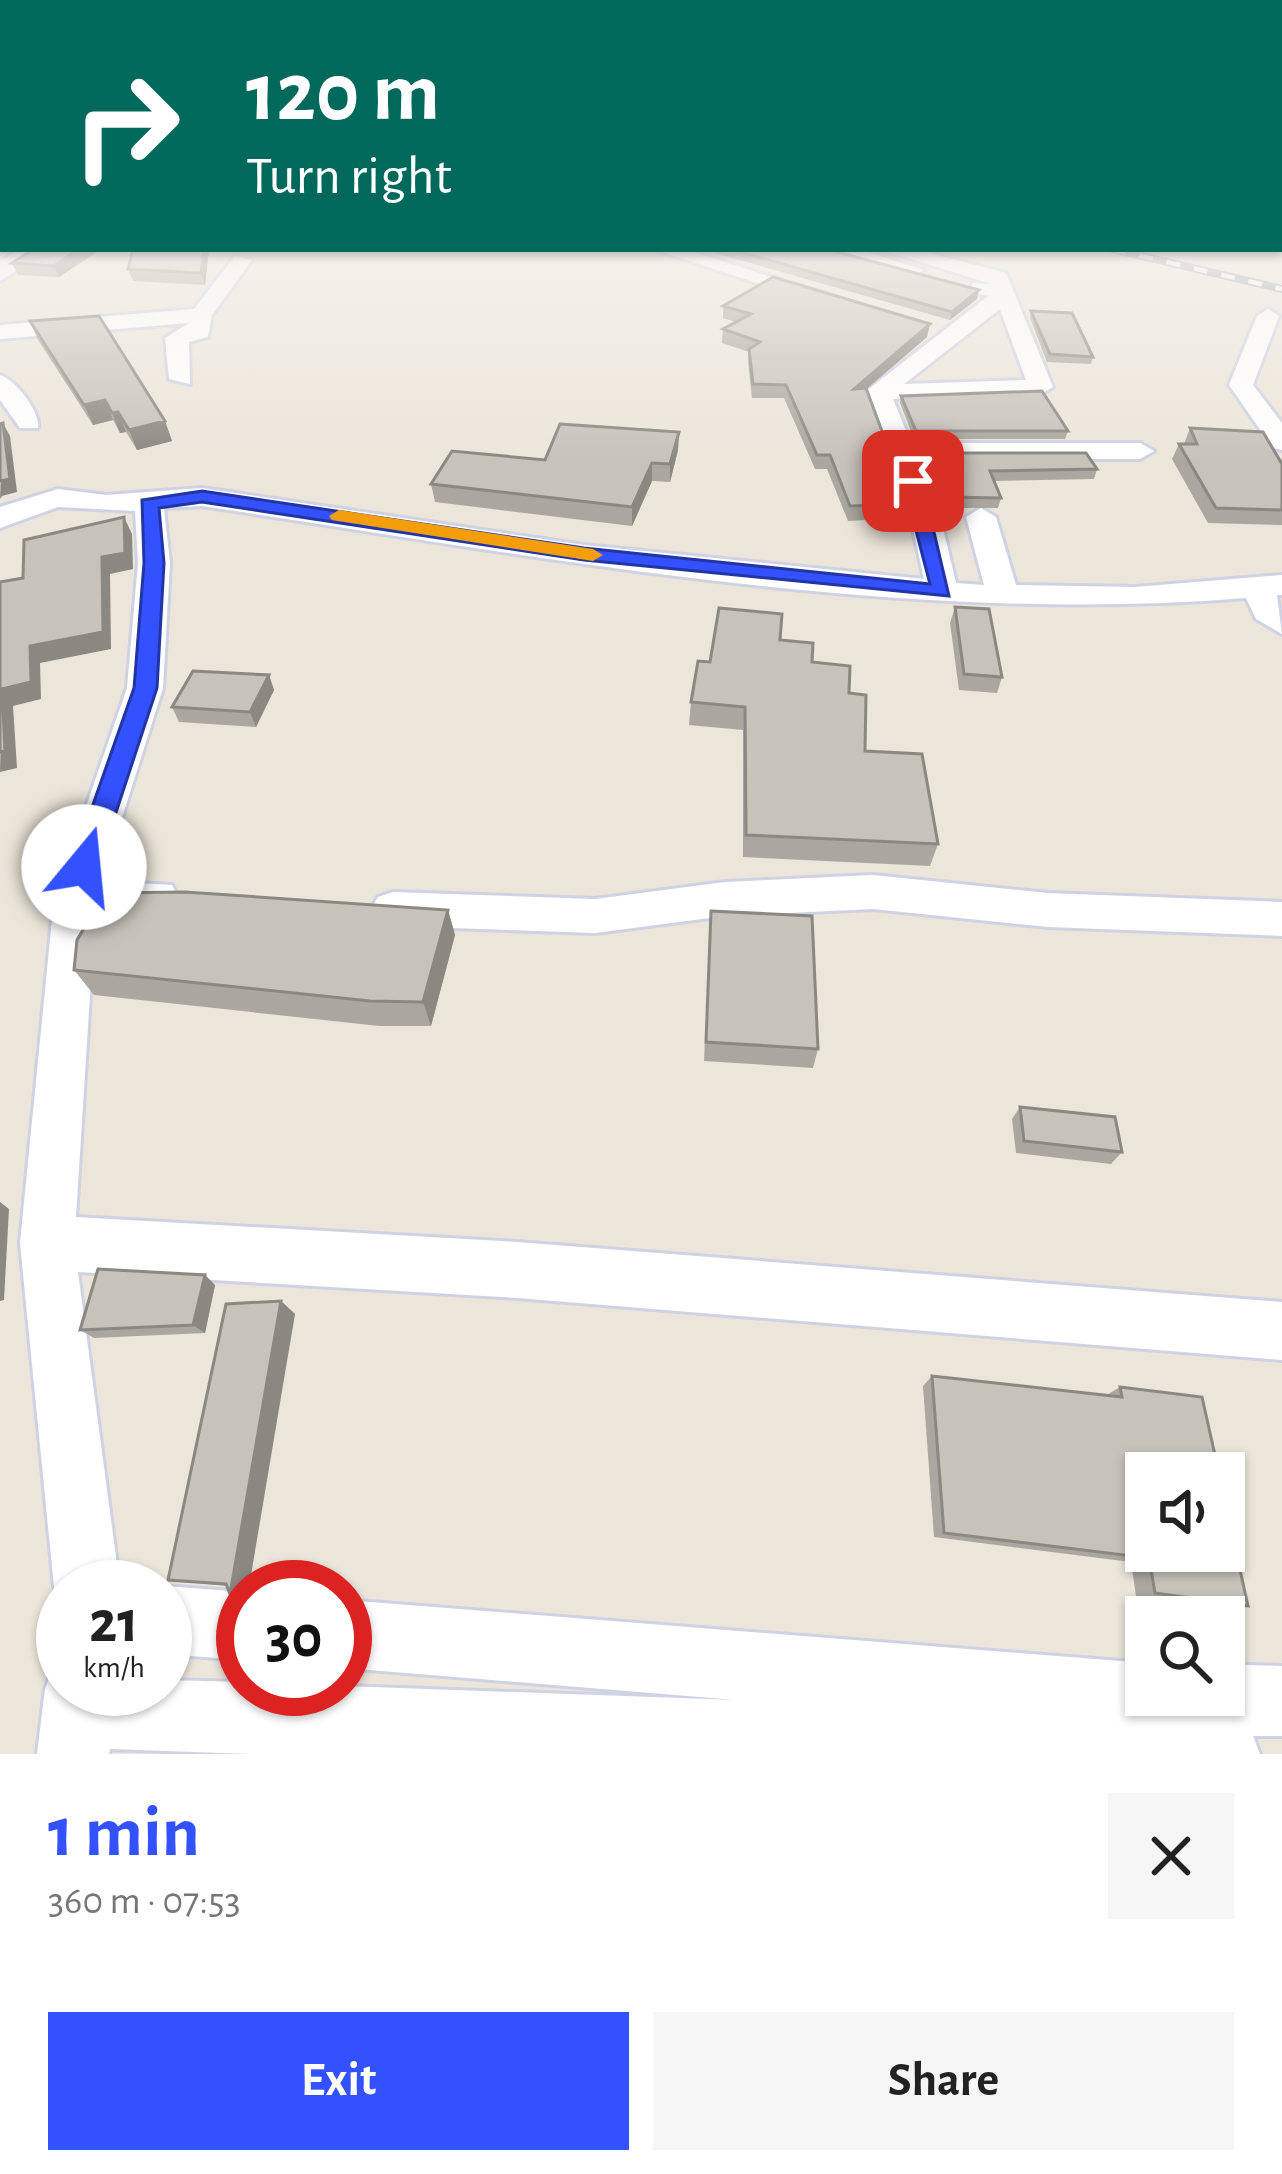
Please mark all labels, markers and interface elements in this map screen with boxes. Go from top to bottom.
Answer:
icon: right [48,48,204,204]
text: 120 m [246,52,440,136]
text: Turn right [246,150,452,204]
pin [862,430,964,532]
icon: arrive [880,448,946,514]
position arrow [21,804,147,930]
map controls [1125,1452,1245,1716]
button: sound [1125,1452,1245,1572]
speed limit sign: 30 [216,1560,372,1716]
text: 21 [89,1593,139,1653]
button: search [1125,1596,1245,1716]
text: km/h [83,1653,145,1683]
button: close [1108,1793,1234,1919]
text: 1 min [48,1797,200,1869]
text: 360 m · 07:53 [48,1882,241,1921]
button: Exit [48,2012,629,2150]
button: Share [653,2012,1234,2150]

